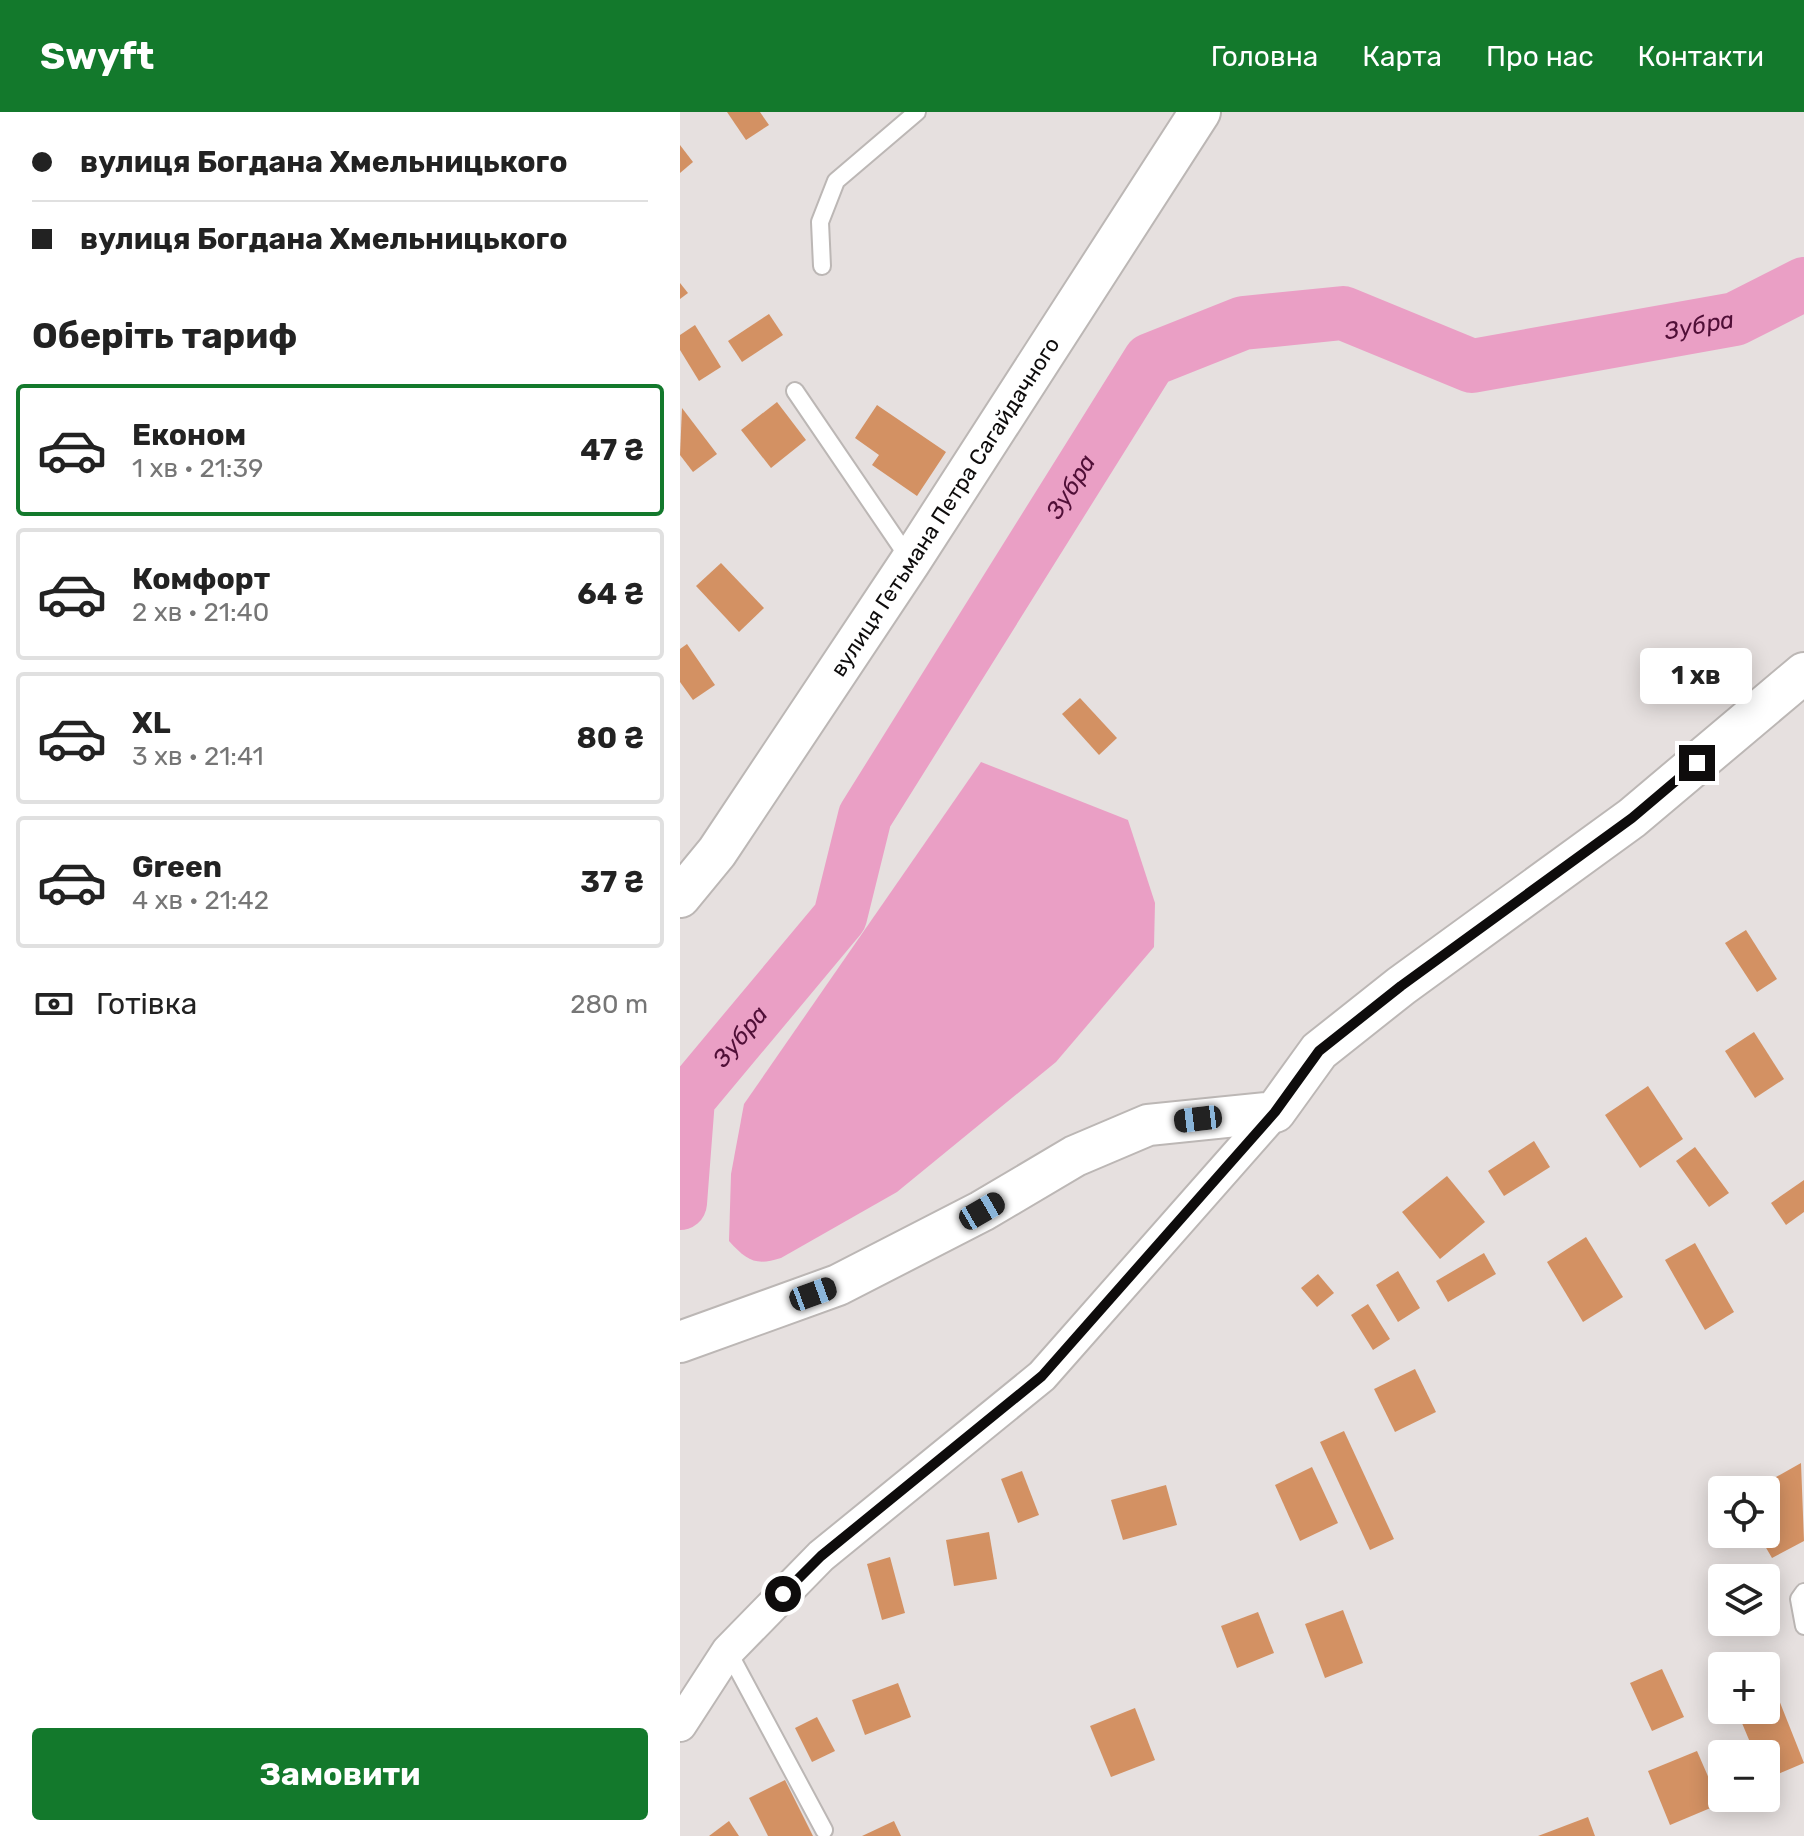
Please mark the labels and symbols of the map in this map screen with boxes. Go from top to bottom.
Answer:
water label: Зубра [1661,305,1736,346]
street label: вулиця Гетьмана Петра Сагайдачного [825,332,1065,682]
water label: Зубра [1040,449,1101,525]
callout: 1 хв [1641,647,1753,703]
route end [1679,745,1715,781]
water label: Зубра [706,1000,774,1073]
car [1173,1104,1223,1134]
car [955,1189,1009,1233]
car [786,1275,840,1313]
route start [765,1576,801,1612]

